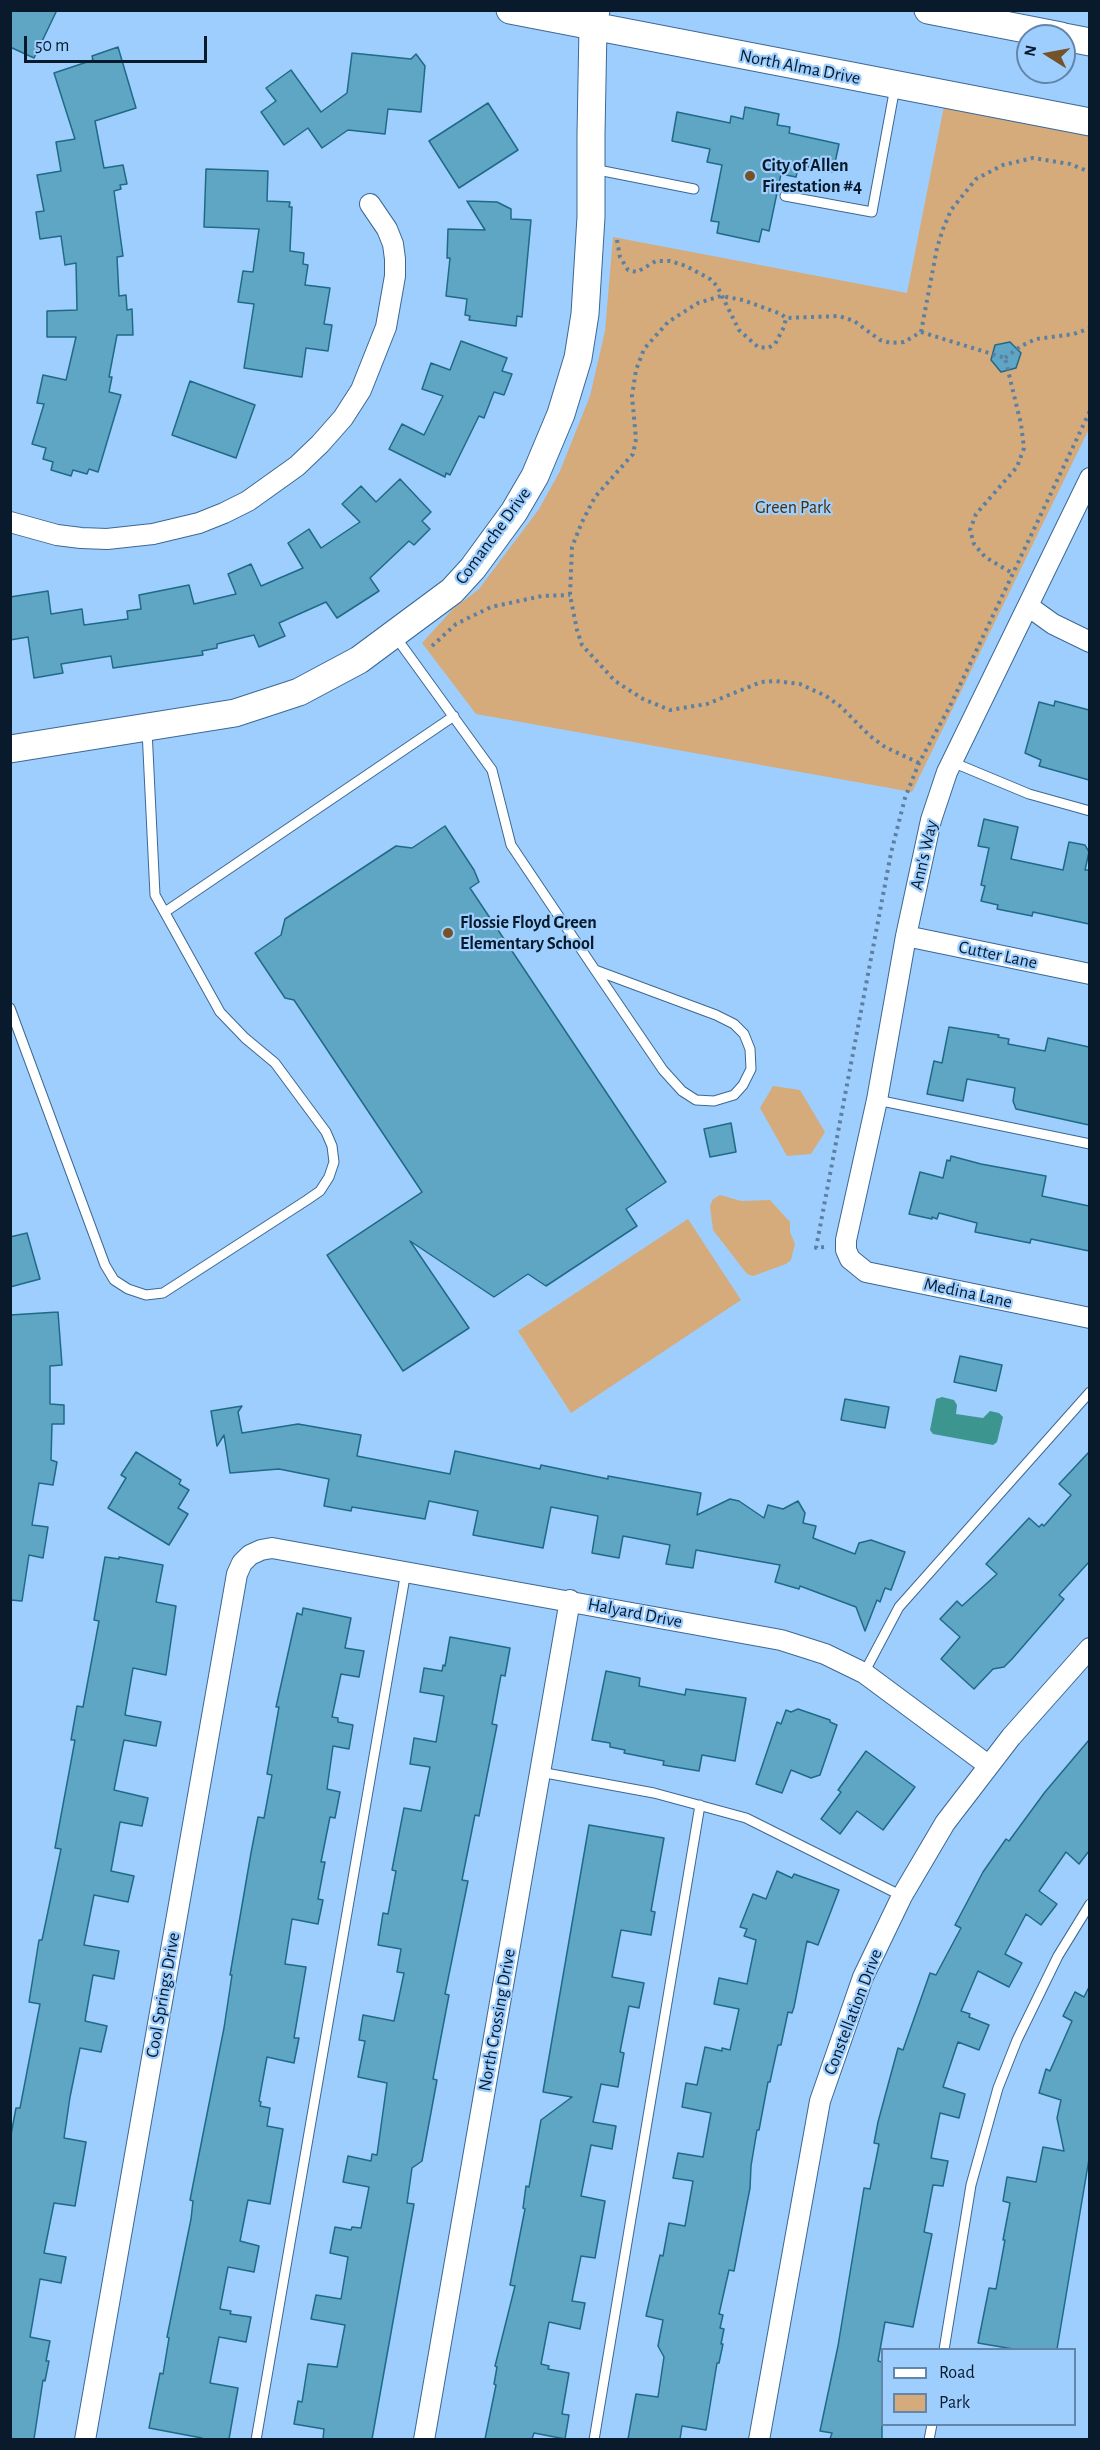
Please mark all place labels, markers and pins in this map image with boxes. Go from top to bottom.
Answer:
place label: City of Allen Firestation #4 [762,155,862,198]
marker: City of Allen Firestation #4 [743,169,757,183]
place label: Flossie Floyd Green Elementary School [460,912,597,954]
marker: Flossie Floyd Green Elementary School [441,926,455,940]

